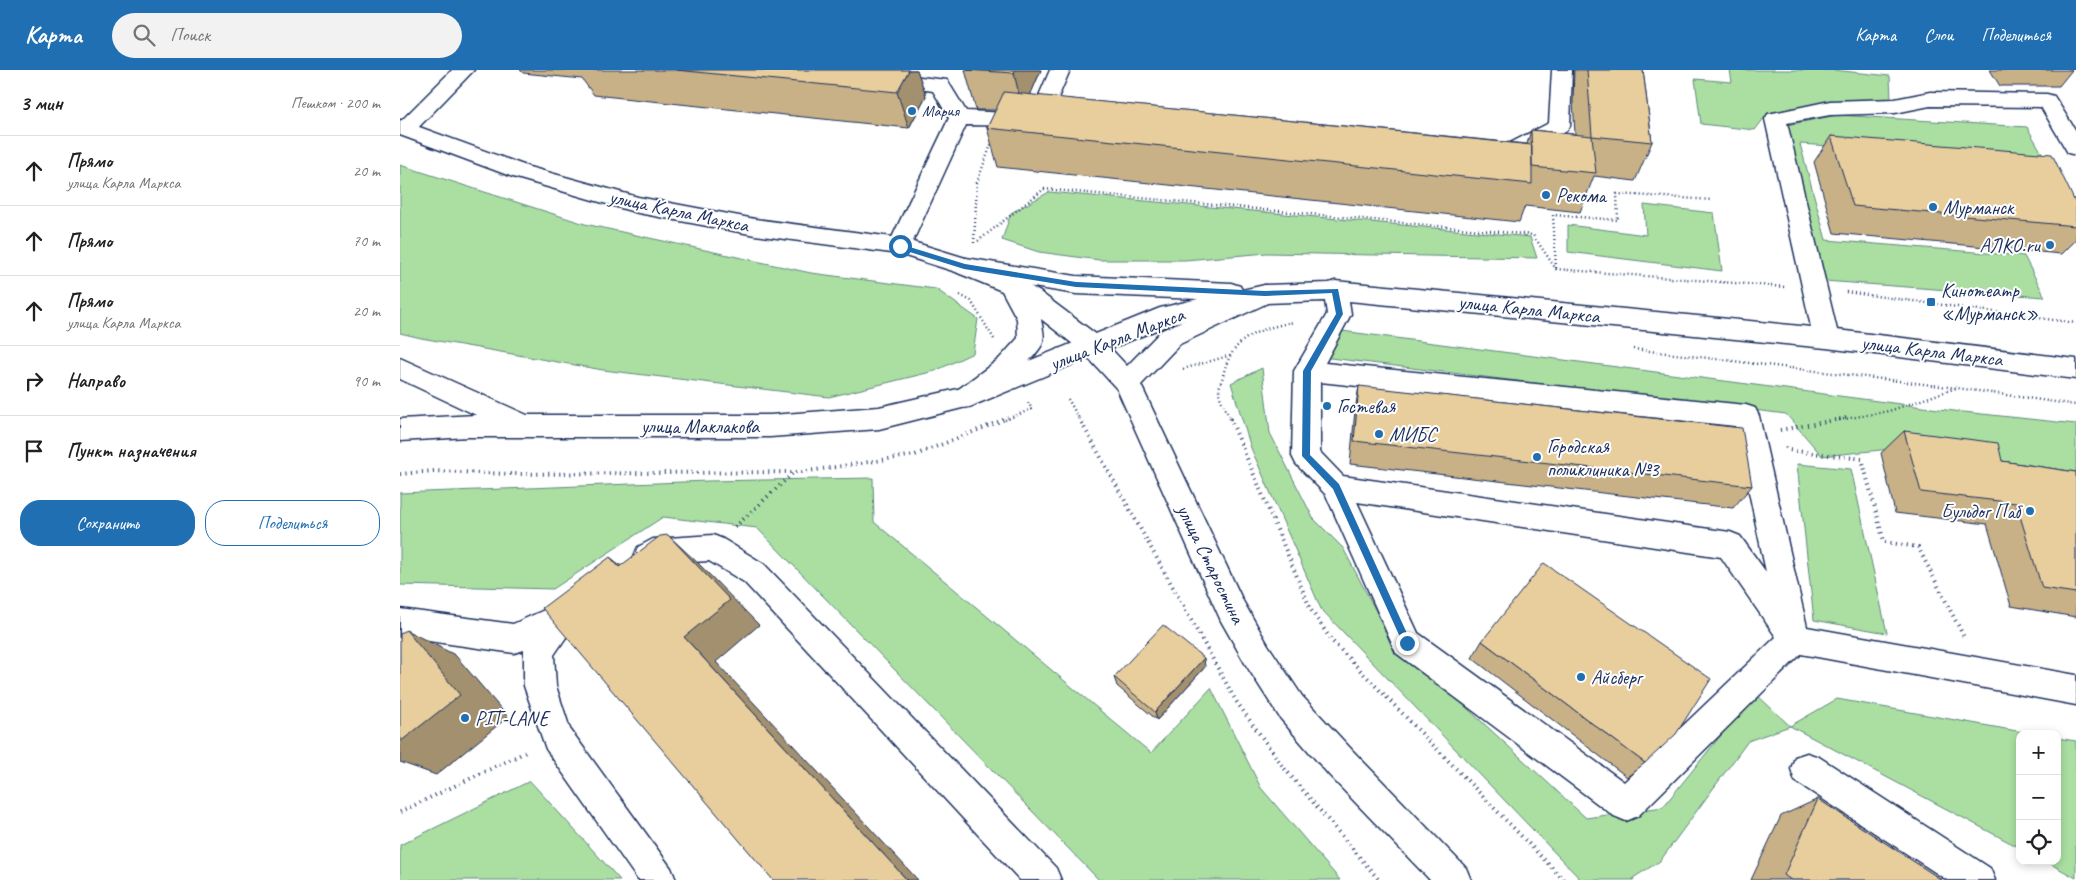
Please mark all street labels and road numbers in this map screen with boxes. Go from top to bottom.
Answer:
street label: улица Карла Маркса [606,184,752,238]
street label: улица Карла Маркса [1456,289,1602,329]
street label: улица Карла Маркса [1045,301,1189,376]
street label: улица Карла Маркса [1859,330,2005,372]
street label: улица Маклакова [640,414,760,439]
street label: улица Старостина [1171,499,1251,629]

